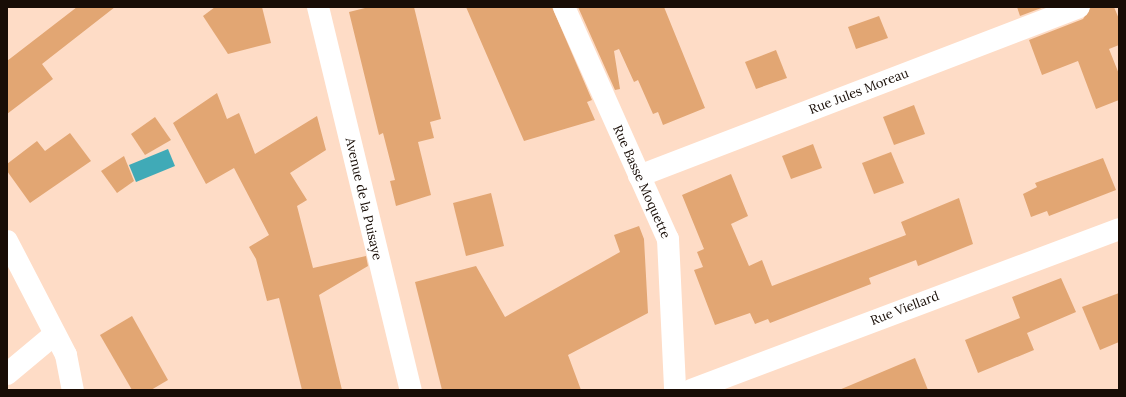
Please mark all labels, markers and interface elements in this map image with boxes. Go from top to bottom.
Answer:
street label: Rue Jules Moreau [807,66,911,118]
street label: Rue Basse Moquette [609,123,673,241]
street label: Avenue de la Puisaye [341,136,385,262]
street label: Rue Viellard [868,289,942,329]

